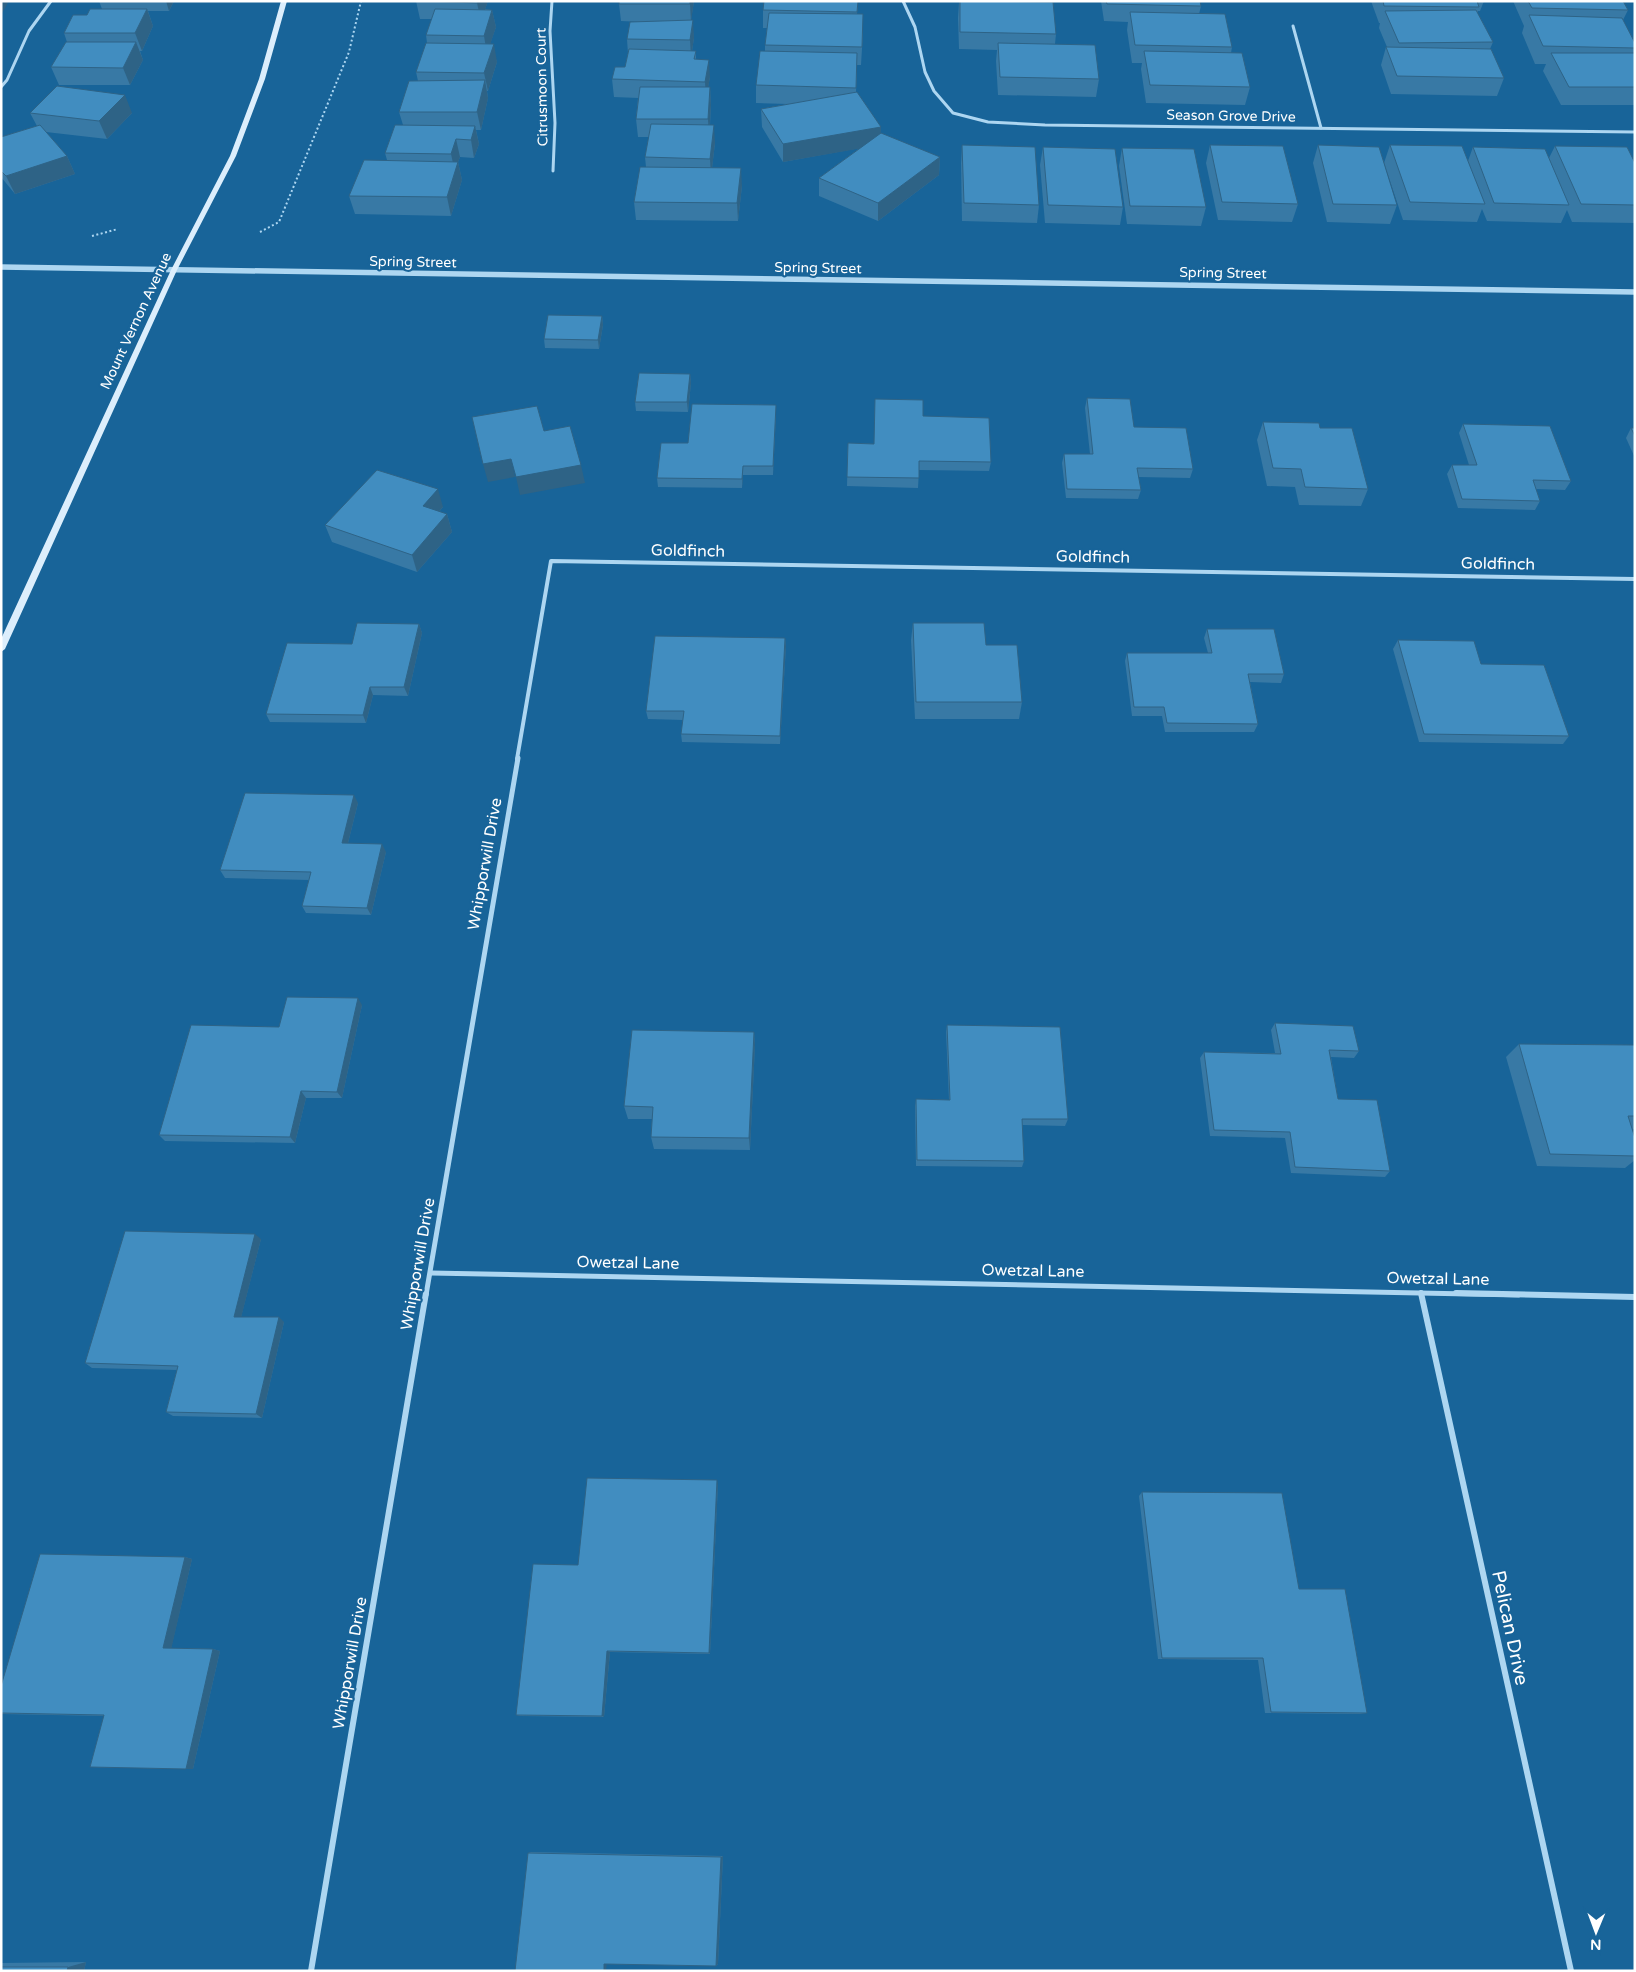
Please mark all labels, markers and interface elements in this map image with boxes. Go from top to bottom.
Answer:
street label: Citrusmoon Court [532,27,552,146]
street label: Season Grove Drive [1166,106,1296,126]
street label: Mount Vernon Avenue [97,250,175,392]
street label: Spring Street [369,253,457,271]
street label: Spring Street [774,259,862,277]
street label: Spring Street [1179,264,1267,282]
street label: Goldfinch [651,540,725,562]
street label: Goldfinch [1056,546,1130,568]
street label: Goldfinch [1461,553,1535,575]
street label: Whipporwill Drive [464,796,506,932]
street label: Whipporwill Drive [397,1196,439,1332]
street label: Owetzal Lane [576,1252,680,1274]
street label: Owetzal Lane [981,1260,1085,1282]
street label: Owetzal Lane [1386,1268,1490,1290]
street label: Pelican Drive [1487,1569,1533,1687]
street label: Whipporwill Drive [329,1595,371,1731]
north arrow [1571,1907,1621,1957]
text: N [1590,1936,1602,1953]

